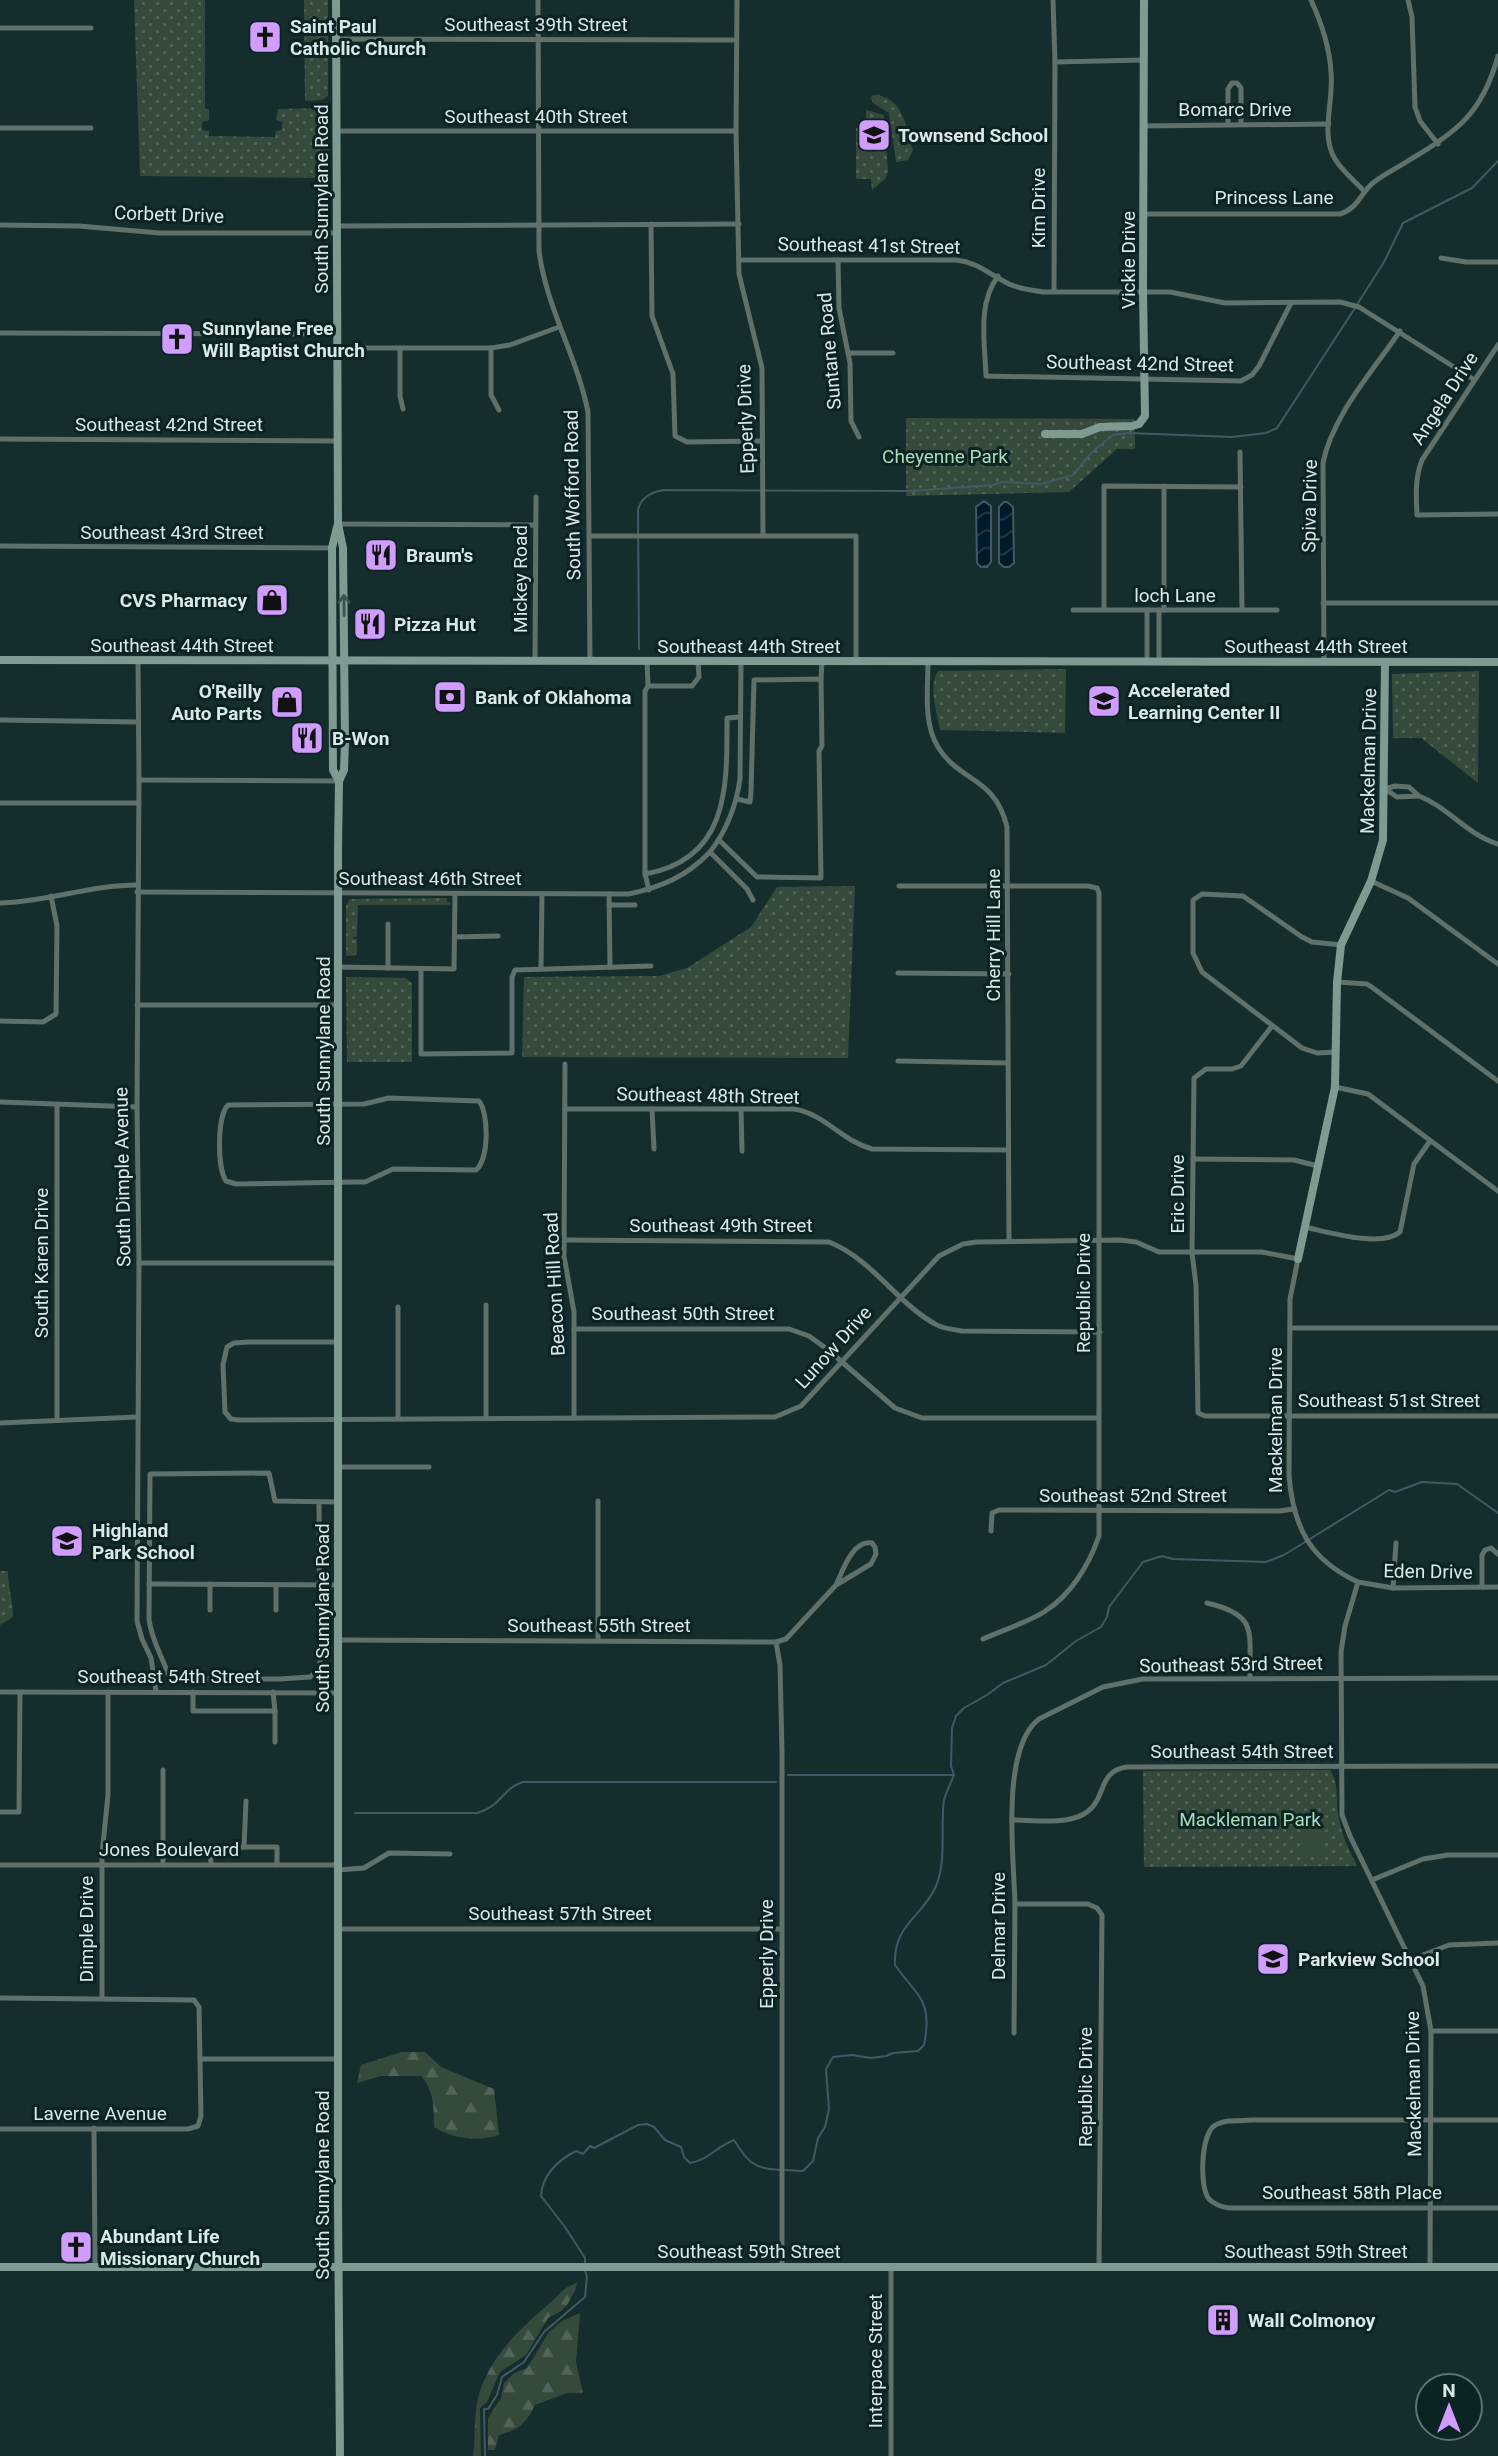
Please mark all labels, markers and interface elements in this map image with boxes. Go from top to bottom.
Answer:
street label: Southeast 39th Street [444,13,628,36]
place label: Saint Paul Catholic Church [290,15,426,60]
church icon: Saint Paul Catholic Church [246,18,284,56]
street label: Bomarc Drive [1178,98,1292,121]
street label: South Sunnylane Road [310,104,333,294]
street label: Southeast 40th Street [444,105,628,128]
school or university icon: Townsend School [855,116,893,154]
place label: Townsend School [898,124,1048,147]
street label: Kim Drive [1027,168,1050,248]
street label: Princess Lane [1214,186,1334,209]
street label: Corbett Drive [114,201,224,228]
street label: Vickie Drive [1117,211,1140,309]
street label: Southeast 41st Street [777,232,960,259]
street label: Suntane Road [813,291,846,411]
place label: Sunnylane Free Will Baptist Church [202,317,365,362]
church icon: Sunnylane Free Will Baptist Church [158,320,196,358]
street label: Angela Drive [1406,348,1483,449]
street label: Southeast 42nd Street [1046,350,1234,377]
street label: Epperly Drive [732,364,759,474]
street label: South Wofford Road [560,409,585,581]
street label: Southeast 42nd Street [75,413,263,436]
park label: Cheyenne Park [882,445,1008,468]
street label: Spiva Drive [1297,459,1322,553]
street label: Southeast 43rd Street [80,521,264,544]
street label: Mickey Road [509,525,532,633]
restaurant icon: Braum's [362,536,400,574]
place label: Braum's [406,544,473,567]
shop icon: CVS Pharmacy [253,581,291,619]
street label: loch Lane [1134,584,1216,607]
place label: CVS Pharmacy [120,589,247,612]
one-way arrow [337,594,351,617]
restaurant icon: Pizza Hut [351,605,389,643]
place label: Pizza Hut [394,613,477,636]
street label: Southeast 44th Street [90,634,274,657]
street label: Southeast 44th Street [657,635,841,658]
street label: Southeast 44th Street [1224,635,1408,658]
bank icon: Bank of Oklahoma [431,678,469,716]
place label: Accelerated Learning Center II [1128,679,1280,724]
place label: O'Reilly Auto Parts [171,680,262,725]
school or university icon: Accelerated Learning Center II [1085,682,1123,720]
shop icon: O'Reilly Auto Parts [268,683,306,721]
place label: Bank of Oklahoma [475,686,632,709]
street label: Mackelman Drive [1356,688,1381,834]
restaurant icon: B-Won [288,719,326,757]
place label: B-Won [332,727,389,750]
street label: Southeast 46th Street [338,867,522,890]
street label: Cherry Hill Lane [982,869,1005,1001]
street label: South Sunnylane Road [312,956,335,1146]
street label: Southeast 48th Street [616,1082,800,1109]
street label: South Dimple Avenue [109,1087,136,1267]
street label: Eric Drive [1166,1154,1189,1234]
street label: South Karen Drive [30,1188,53,1338]
street label: Beacon Hill Road [539,1211,570,1356]
street label: Southeast 49th Street [629,1214,813,1237]
street label: Republic Drive [1072,1233,1095,1353]
street label: Lunow Drive [790,1301,876,1393]
street label: Southeast 50th Street [591,1302,775,1325]
street label: Mackelman Drive [1264,1347,1287,1493]
street label: Southeast 51st Street [1298,1389,1480,1412]
street label: Southeast 52nd Street [1039,1484,1227,1507]
place label: Highland Park School [92,1519,195,1564]
school or university icon: Highland Park School [48,1522,86,1560]
street label: South Sunnylane Road [311,1523,334,1713]
street label: Eden Drive [1383,1559,1473,1584]
street label: Southeast 55th Street [507,1614,691,1637]
street label: Southeast 53rd Street [1139,1651,1323,1678]
street label: Southeast 54th Street [77,1665,261,1688]
street label: Southeast 54th Street [1150,1740,1334,1763]
park label: Mackleman Park [1179,1808,1321,1831]
street label: Jones Boulevard [99,1838,239,1861]
street label: Delmar Drive [987,1872,1010,1980]
street label: Dimple Drive [75,1876,98,1982]
street label: Epperly Drive [755,1899,778,2009]
street label: Southeast 57th Street [468,1902,652,1925]
school or university icon: Parkview School [1254,1940,1292,1978]
place label: Parkview School [1298,1948,1440,1971]
street label: Mackelman Drive [1401,2011,1426,2157]
street label: Republic Drive [1074,2027,1097,2147]
street label: South Sunnylane Road [311,2090,334,2280]
street label: Laverne Avenue [33,2102,167,2125]
street label: Southeast 58th Place [1262,2181,1442,2204]
place label: Abundant Life Missionary Church [100,2225,260,2270]
church icon: Abundant Life Missionary Church [57,2228,95,2266]
street label: Southeast 59th Street [657,2240,841,2263]
street label: Southeast 59th Street [1224,2240,1408,2263]
street label: Interpace Street [864,2294,887,2428]
building icon: Wall Colmonoy [1204,2301,1242,2339]
place label: Wall Colmonoy [1248,2309,1376,2332]
north arrow [1414,2372,1484,2442]
text: N [1442,2379,1456,2402]

